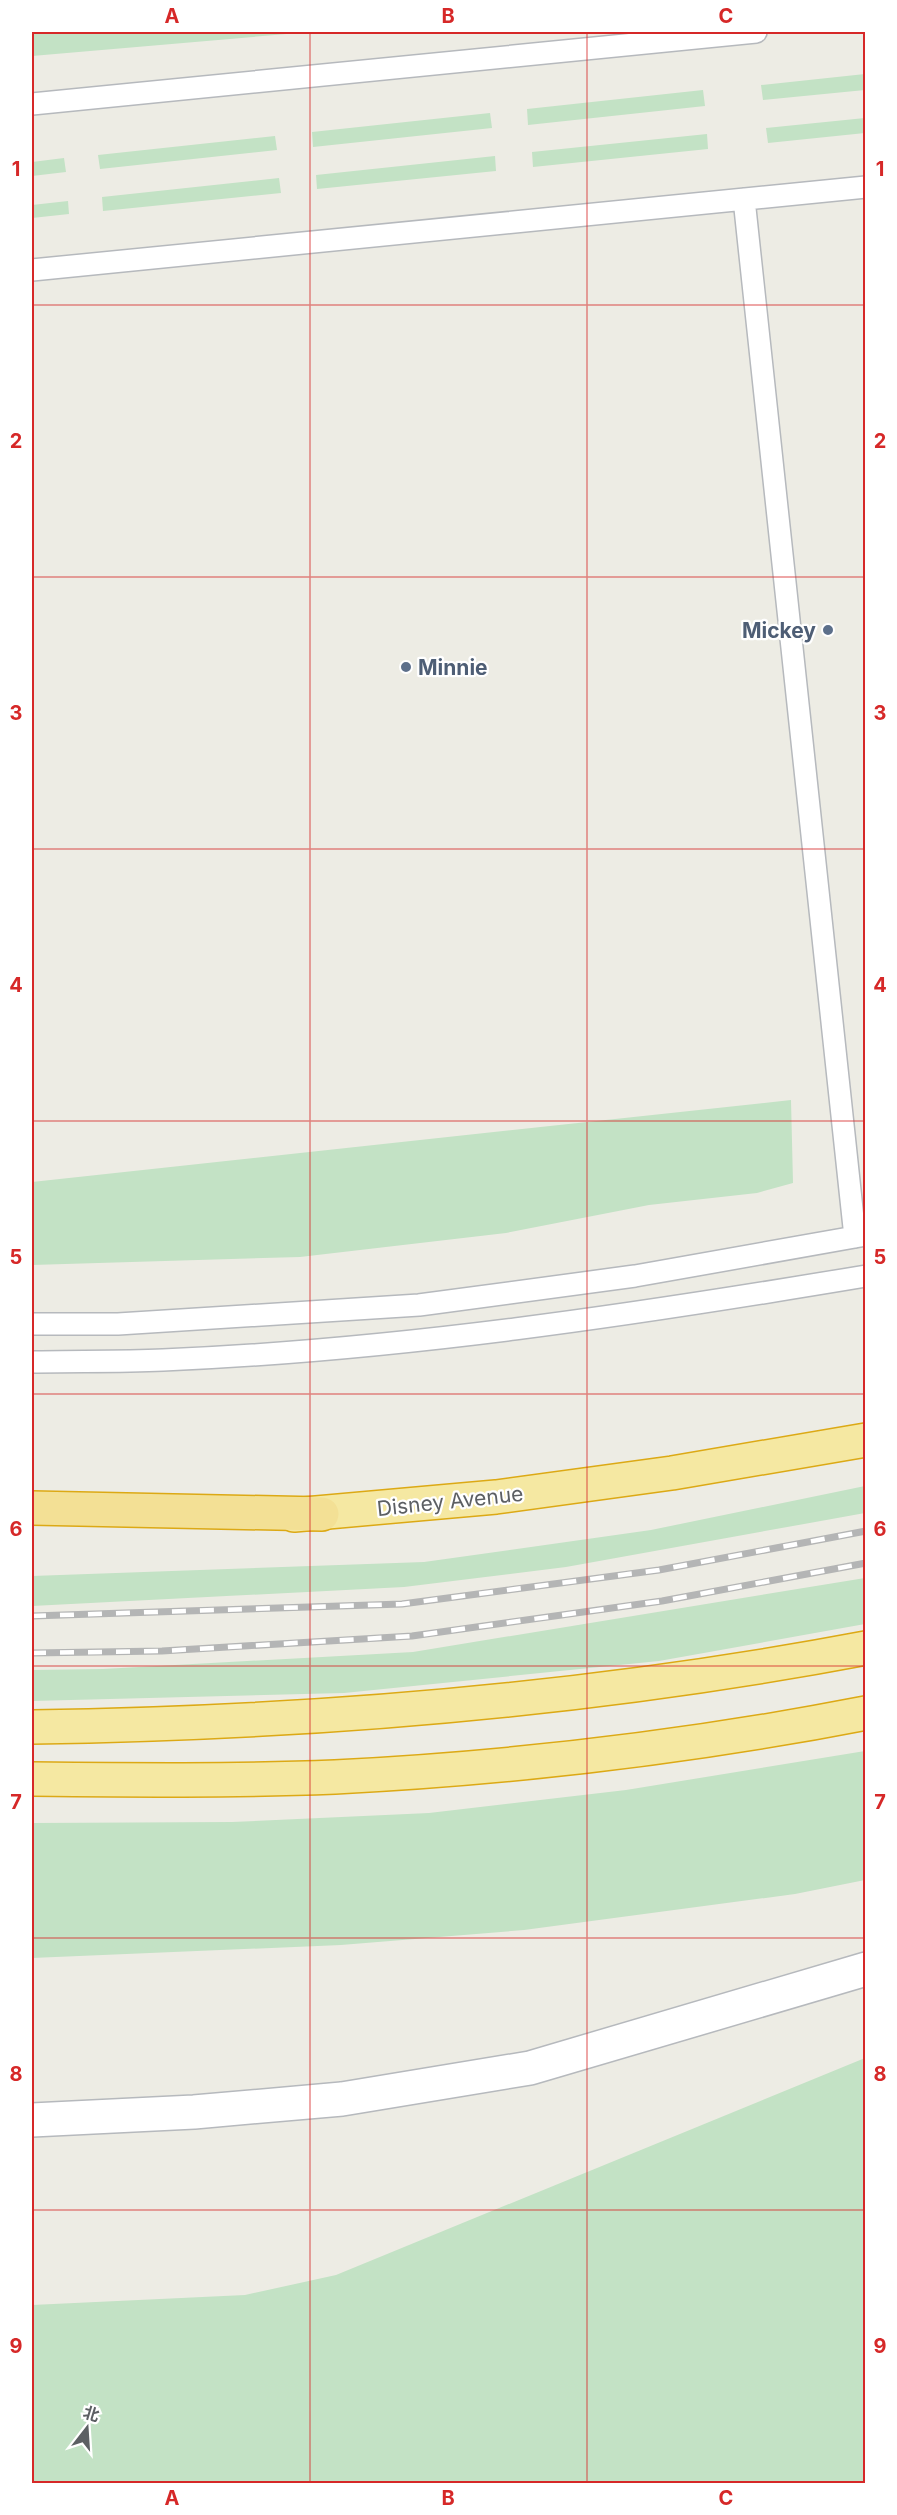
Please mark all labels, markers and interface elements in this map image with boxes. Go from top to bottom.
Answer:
text: A [165,4,180,28]
text: B [441,4,455,28]
text: C [719,4,733,28]
text: 1 [12,157,20,181]
text: 1 [876,157,884,181]
text: 2 [10,429,22,453]
text: 2 [874,429,886,453]
place label: Mickey [742,618,816,643]
marker: Mickey [821,623,835,637]
place label: Minnie [418,655,488,680]
marker: Minnie [399,660,413,674]
text: 3 [10,701,22,725]
text: 3 [874,701,886,725]
text: 4 [9,973,23,997]
text: 4 [873,973,887,997]
text: 5 [10,1245,22,1269]
text: 5 [874,1245,886,1269]
street label: Disney Avenue [376,1481,524,1521]
text: 6 [10,1517,23,1541]
text: 6 [874,1517,887,1541]
text: 7 [10,1790,22,1814]
text: 7 [874,1790,886,1814]
text: 8 [9,2062,23,2086]
text: 8 [873,2062,887,2086]
text: 9 [10,2334,23,2358]
text: 9 [874,2334,887,2358]
north arrow [57,2398,117,2458]
text: 北 [81,2402,102,2426]
text: A [165,2486,180,2510]
text: B [441,2486,455,2510]
text: C [719,2486,733,2510]

